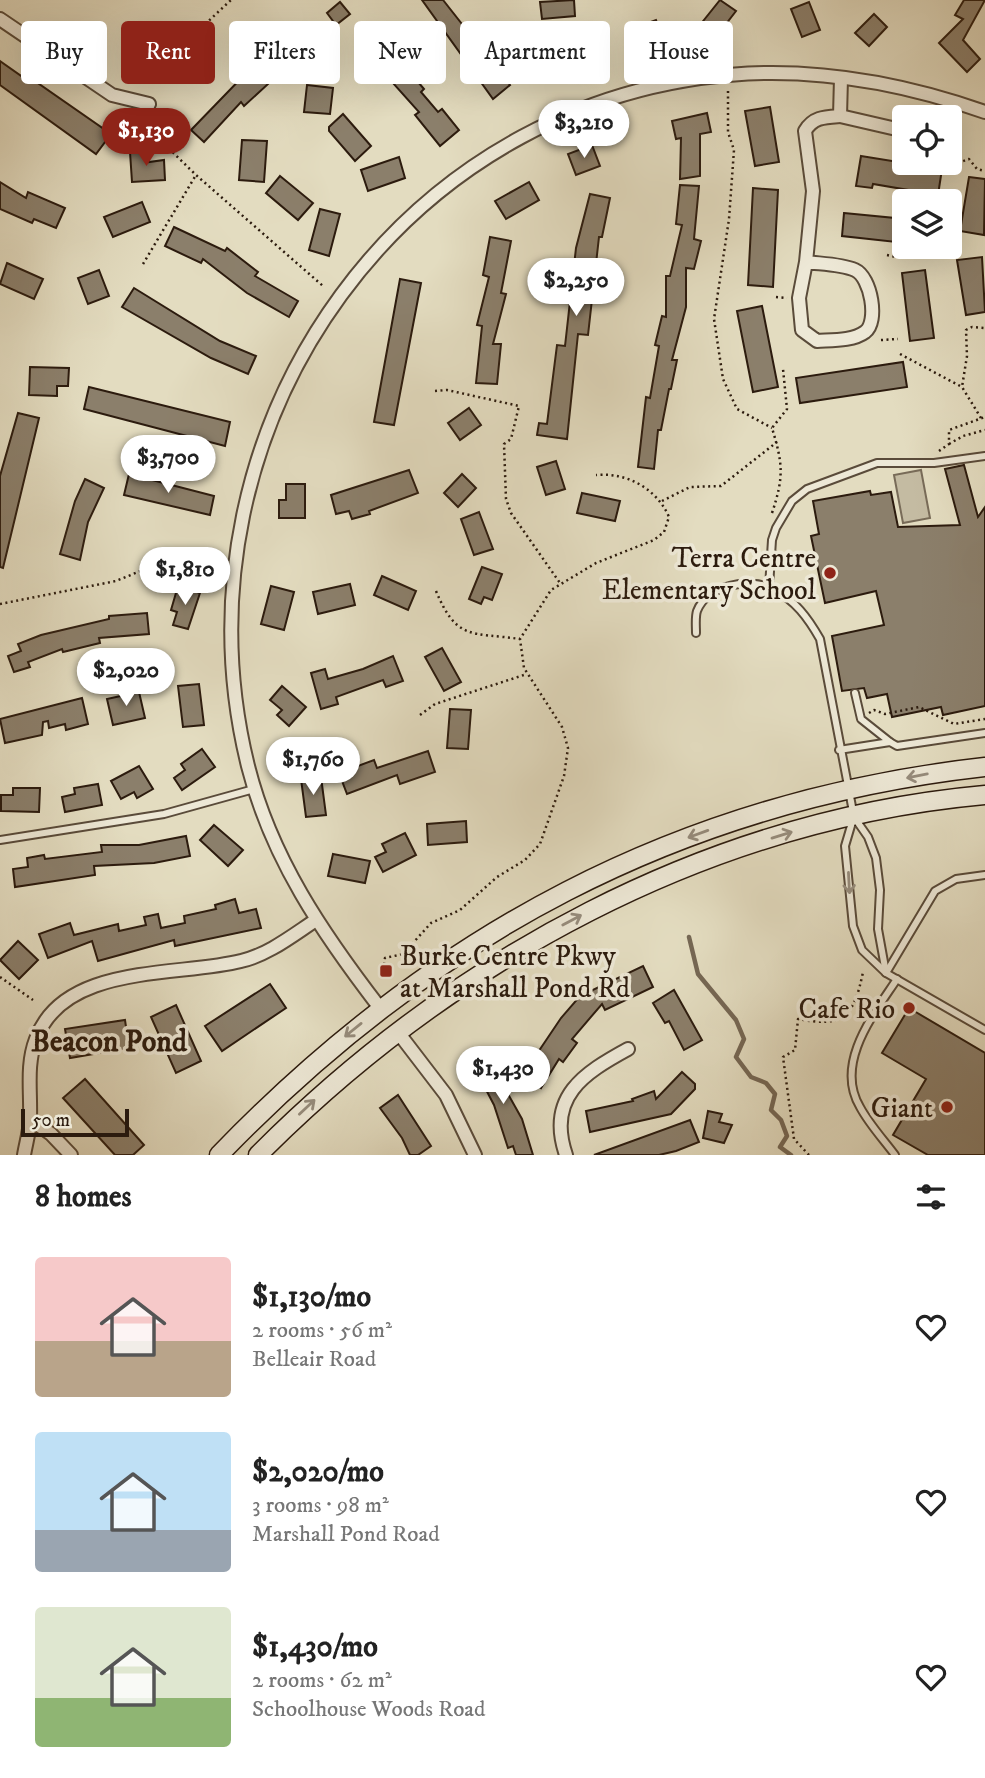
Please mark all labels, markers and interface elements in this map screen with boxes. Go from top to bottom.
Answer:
chip: Buy [21,21,107,84]
chip: Rent [121,21,215,84]
chip: Filters [229,21,340,84]
chip: New [354,21,446,84]
chip: Apartment [460,21,610,84]
chip: House [624,21,733,84]
pin: $3,210 [527,100,641,160]
map controls [892,105,962,259]
button: locate [892,105,962,175]
pin: $1,130 [89,108,203,168]
text: $3,210 [554,108,614,137]
text: $1,130 [118,116,174,145]
button: layers [892,189,962,259]
pin: $2,250 [519,258,633,318]
text: $2,250 [543,266,609,295]
pin: $3,700 [111,435,225,495]
text: $3,700 [137,443,199,472]
place label: Terra Centre Elementary School [602,541,817,608]
pin: $1,810 [128,548,242,607]
text: $1,810 [155,555,215,584]
marker: Terra Centre Elementary School [822,565,838,581]
pin: $2,020 [69,648,183,708]
text: $2,020 [93,656,159,685]
pin: $1,760 [256,738,370,797]
text: $1,760 [282,745,344,774]
one-way arrow [906,770,929,783]
one-way arrow [687,828,709,841]
one-way arrow [771,828,793,841]
one-way arrow [843,871,856,894]
one-way arrow [561,913,581,927]
place label: Burke Centre Pkwy at Marshall Pond Rd [400,939,630,1006]
marker: Burke Centre Pkwy at Marshall Pond Rd [378,963,394,979]
place label: Cafe Rio [799,992,895,1027]
marker: Cafe Rio [901,1000,917,1016]
one-way arrow [344,1022,362,1038]
district label: Beacon Pond [31,1024,188,1061]
pin: $1,430 [446,1046,560,1106]
text: $1,430 [472,1054,534,1083]
place label: Giant [871,1091,933,1126]
one-way arrow [298,1099,315,1116]
marker: Giant [939,1099,955,1115]
scale bar [21,1106,130,1138]
text: 50 m [32,1109,70,1132]
icon: filters [912,1178,950,1216]
text: 8 homes [35,1179,132,1216]
text: $1,130/mo [252,1279,371,1316]
icon: home [91,1285,175,1369]
icon: heart [912,1308,950,1346]
text: 2 rooms · 56 m² [252,1316,392,1345]
text: Belleair Road [252,1345,376,1374]
text: $2,020/mo [252,1454,384,1491]
icon: home [91,1460,175,1544]
icon: heart [912,1483,950,1521]
text: 3 rooms · 98 m² [252,1491,389,1520]
text: Marshall Pond Road [252,1520,440,1549]
text: $1,430/mo [252,1629,378,1666]
icon: home [91,1635,175,1719]
icon: heart [912,1658,950,1696]
text: 2 rooms · 62 m² [252,1666,392,1695]
text: Schoolhouse Woods Road [252,1695,486,1724]

